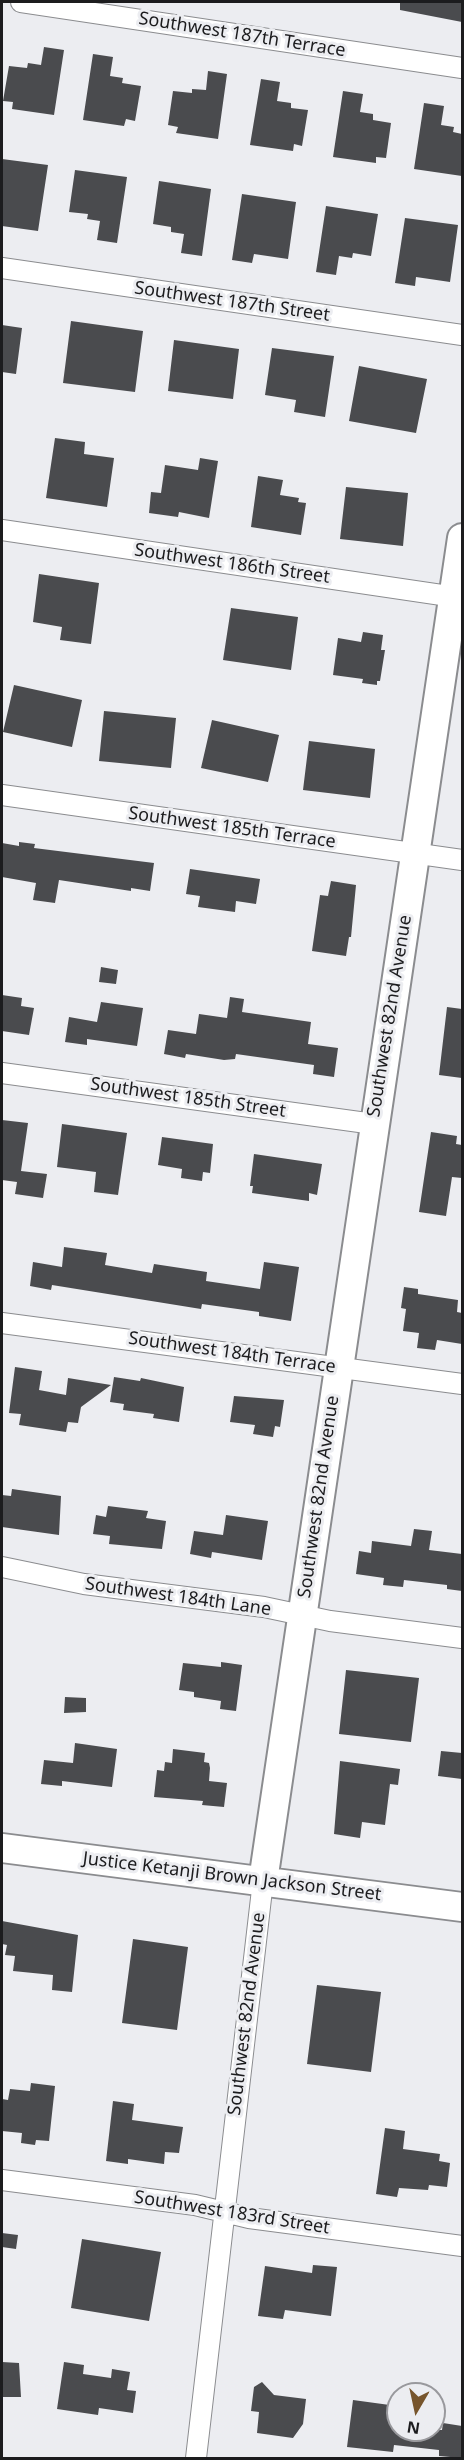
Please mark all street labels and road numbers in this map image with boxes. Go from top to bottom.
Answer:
street label: Southwest 187th Terrace [137,8,347,62]
street label: Southwest 187th Street [133,278,331,326]
street label: Southwest 186th Street [133,540,331,588]
street label: Southwest 185th Terrace [127,803,337,853]
street label: Southwest 82nd Avenue [363,913,417,1119]
street label: Southwest 185th Street [89,1074,287,1122]
street label: Southwest 184th Terrace [127,1328,337,1378]
street label: Southwest 82nd Avenue [294,1394,344,1600]
street label: Southwest 184th Lane [84,1573,272,1621]
street label: Justice Ketanji Brown Jackson Street [82,1848,382,1906]
street label: Southwest 82nd Avenue [224,1911,270,2117]
street label: Southwest 183rd Street [133,2187,331,2239]

